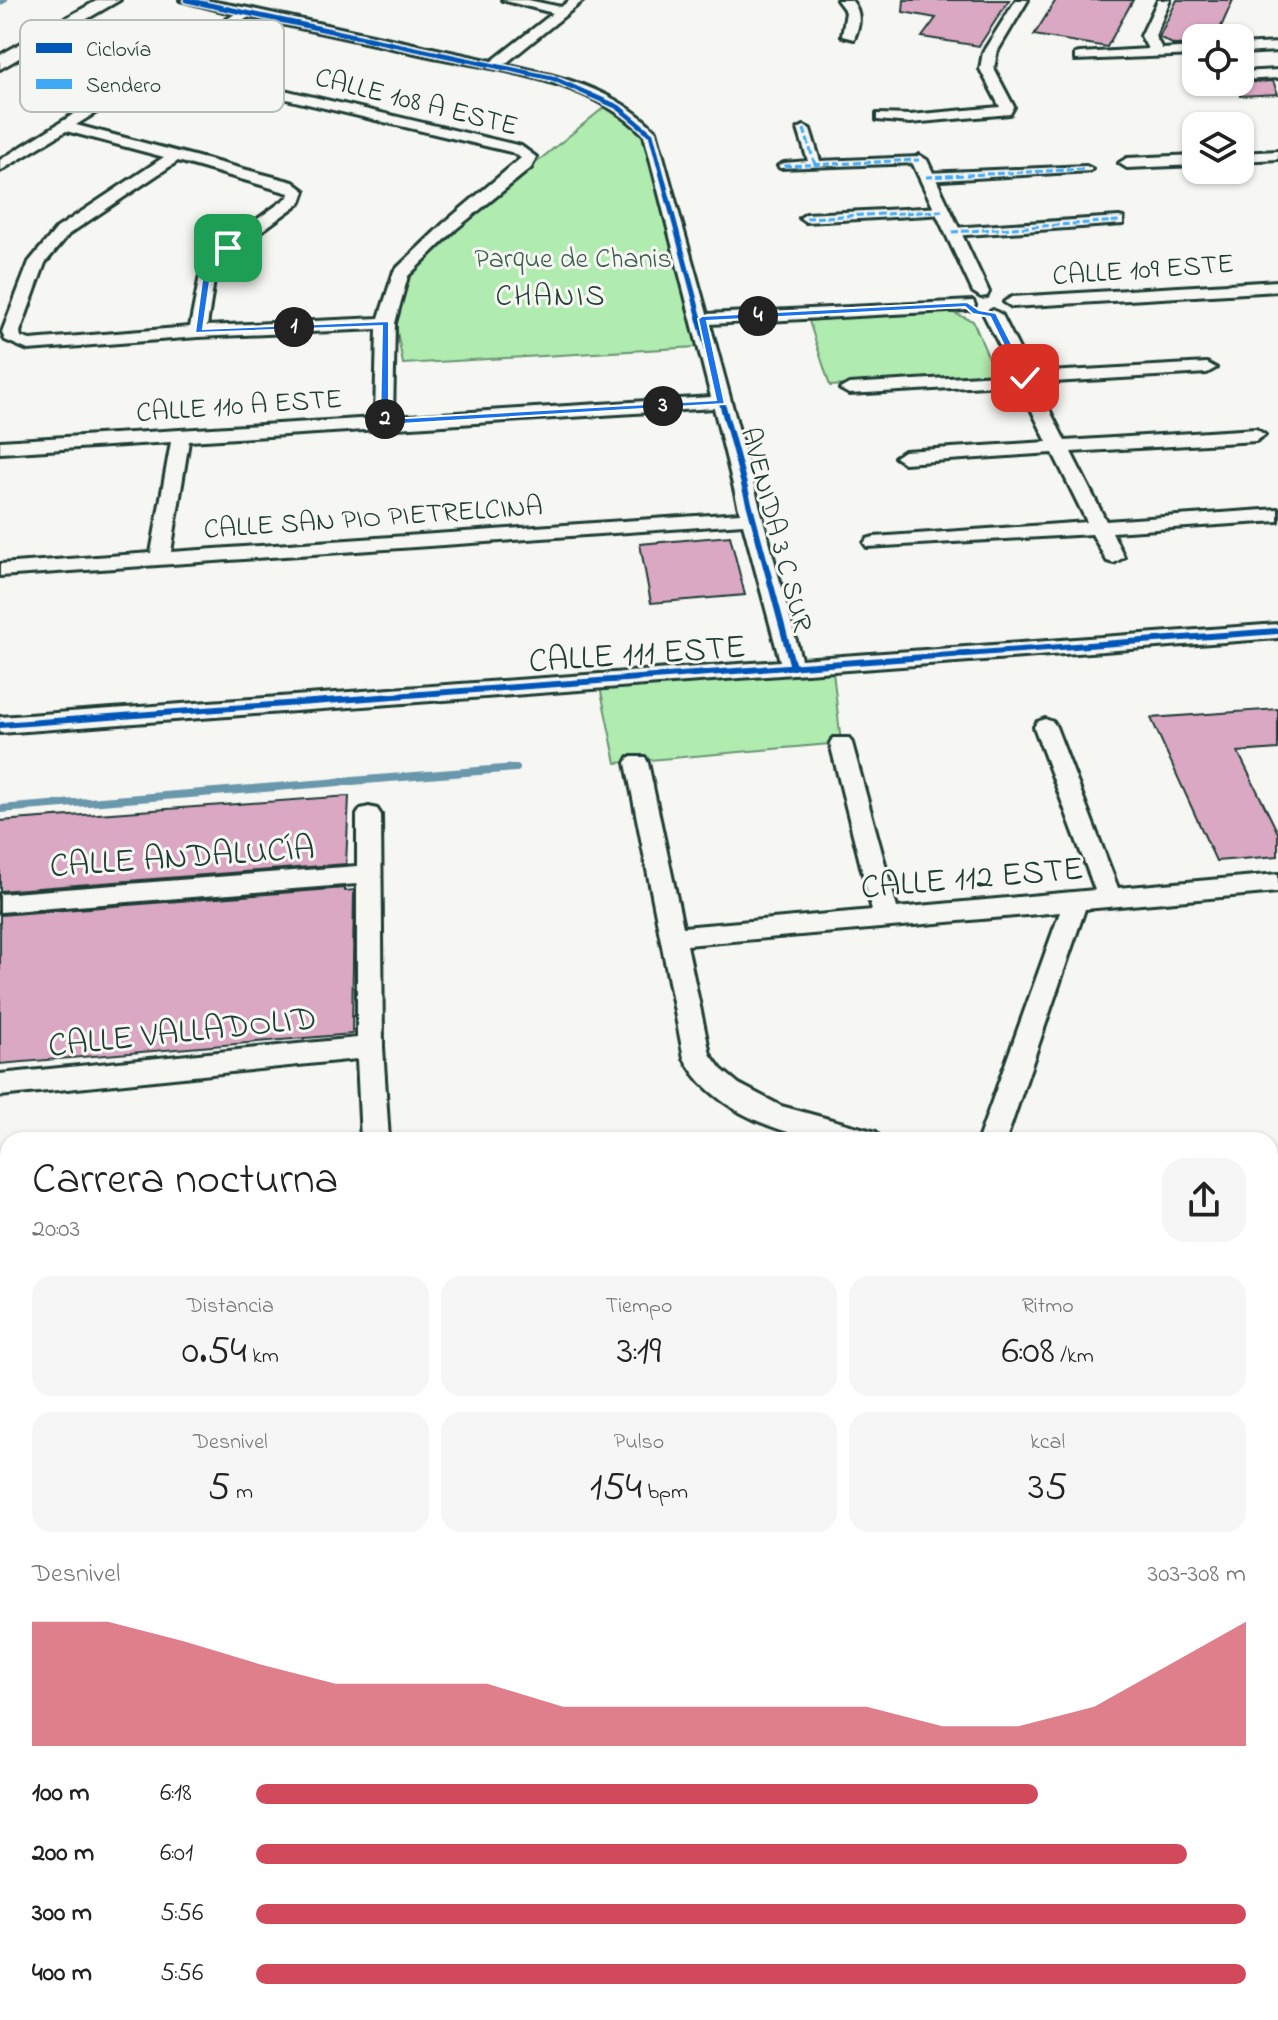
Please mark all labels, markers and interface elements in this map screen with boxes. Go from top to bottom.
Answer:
legend [20,20,284,112]
map controls [1182,24,1254,184]
button: locate [1182,24,1254,96]
text: Ciclovía [86,35,151,67]
street label: CALLE 108 A ESTE [310,58,522,148]
text: Sendero [86,71,161,103]
button: layers [1182,112,1254,184]
pin [194,214,262,282]
icon: arrive [206,226,250,270]
park label: Parque de Chanis [474,240,672,281]
street label: CALLE 109 ESTE [1051,245,1235,298]
district label: CHANIS [496,276,606,320]
pin: 4 [738,296,778,336]
text: 4 [753,300,763,332]
pin: 1 [274,307,314,347]
text: 1 [291,311,298,343]
pin [991,344,1059,412]
icon: check [1003,356,1047,400]
street label: CALLE 110 A ESTE [135,380,344,435]
pin: 3 [643,386,683,426]
text: 3 [658,390,668,422]
pin: 2 [365,399,405,439]
text: 2 [380,403,390,435]
street label: AVENIDA 3 C SUR [728,423,822,637]
street label: CALLE SAN PIO PIETRELCINA [202,487,544,552]
street label: CALLE 111 ESTE [527,623,747,689]
street label: CALLE ANDALUCÍA [48,825,316,893]
street label: CALLE 112 ESTE [859,845,1086,915]
street label: CALLE VALLADOLID [46,995,319,1073]
text: Carrera nocturna [32,1149,338,1213]
button: share [1162,1158,1246,1242]
text: 20:03 [32,1211,80,1249]
text: Distancia [187,1291,274,1323]
text: Tiempo [606,1291,672,1323]
text: Ritmo [1022,1291,1074,1323]
text: 0.54 [182,1323,247,1382]
text: 3:19 [617,1323,661,1382]
text: 6:08 [1002,1323,1055,1382]
text: km [247,1341,279,1373]
text: /km [1055,1341,1094,1373]
text: Desnivel [193,1427,268,1459]
text: Pulso [614,1427,664,1459]
text: kcal [1030,1427,1065,1459]
text: 5 [208,1459,230,1518]
text: 154 [590,1459,642,1518]
text: 35 [1028,1459,1067,1518]
text: m [230,1477,253,1509]
text: bpm [642,1477,688,1509]
text: Desnivel [32,1556,120,1594]
text: 303–308 m [1147,1556,1246,1594]
text: 100 m [32,1775,89,1813]
text: 6:18 [160,1775,192,1813]
text: 200 m [32,1835,94,1873]
text: 6:01 [160,1835,193,1873]
text: 300 m [32,1895,92,1933]
text: 5:56 [160,1895,203,1933]
text: 400 m [32,1955,92,1993]
text: 5:56 [160,1955,203,1993]

